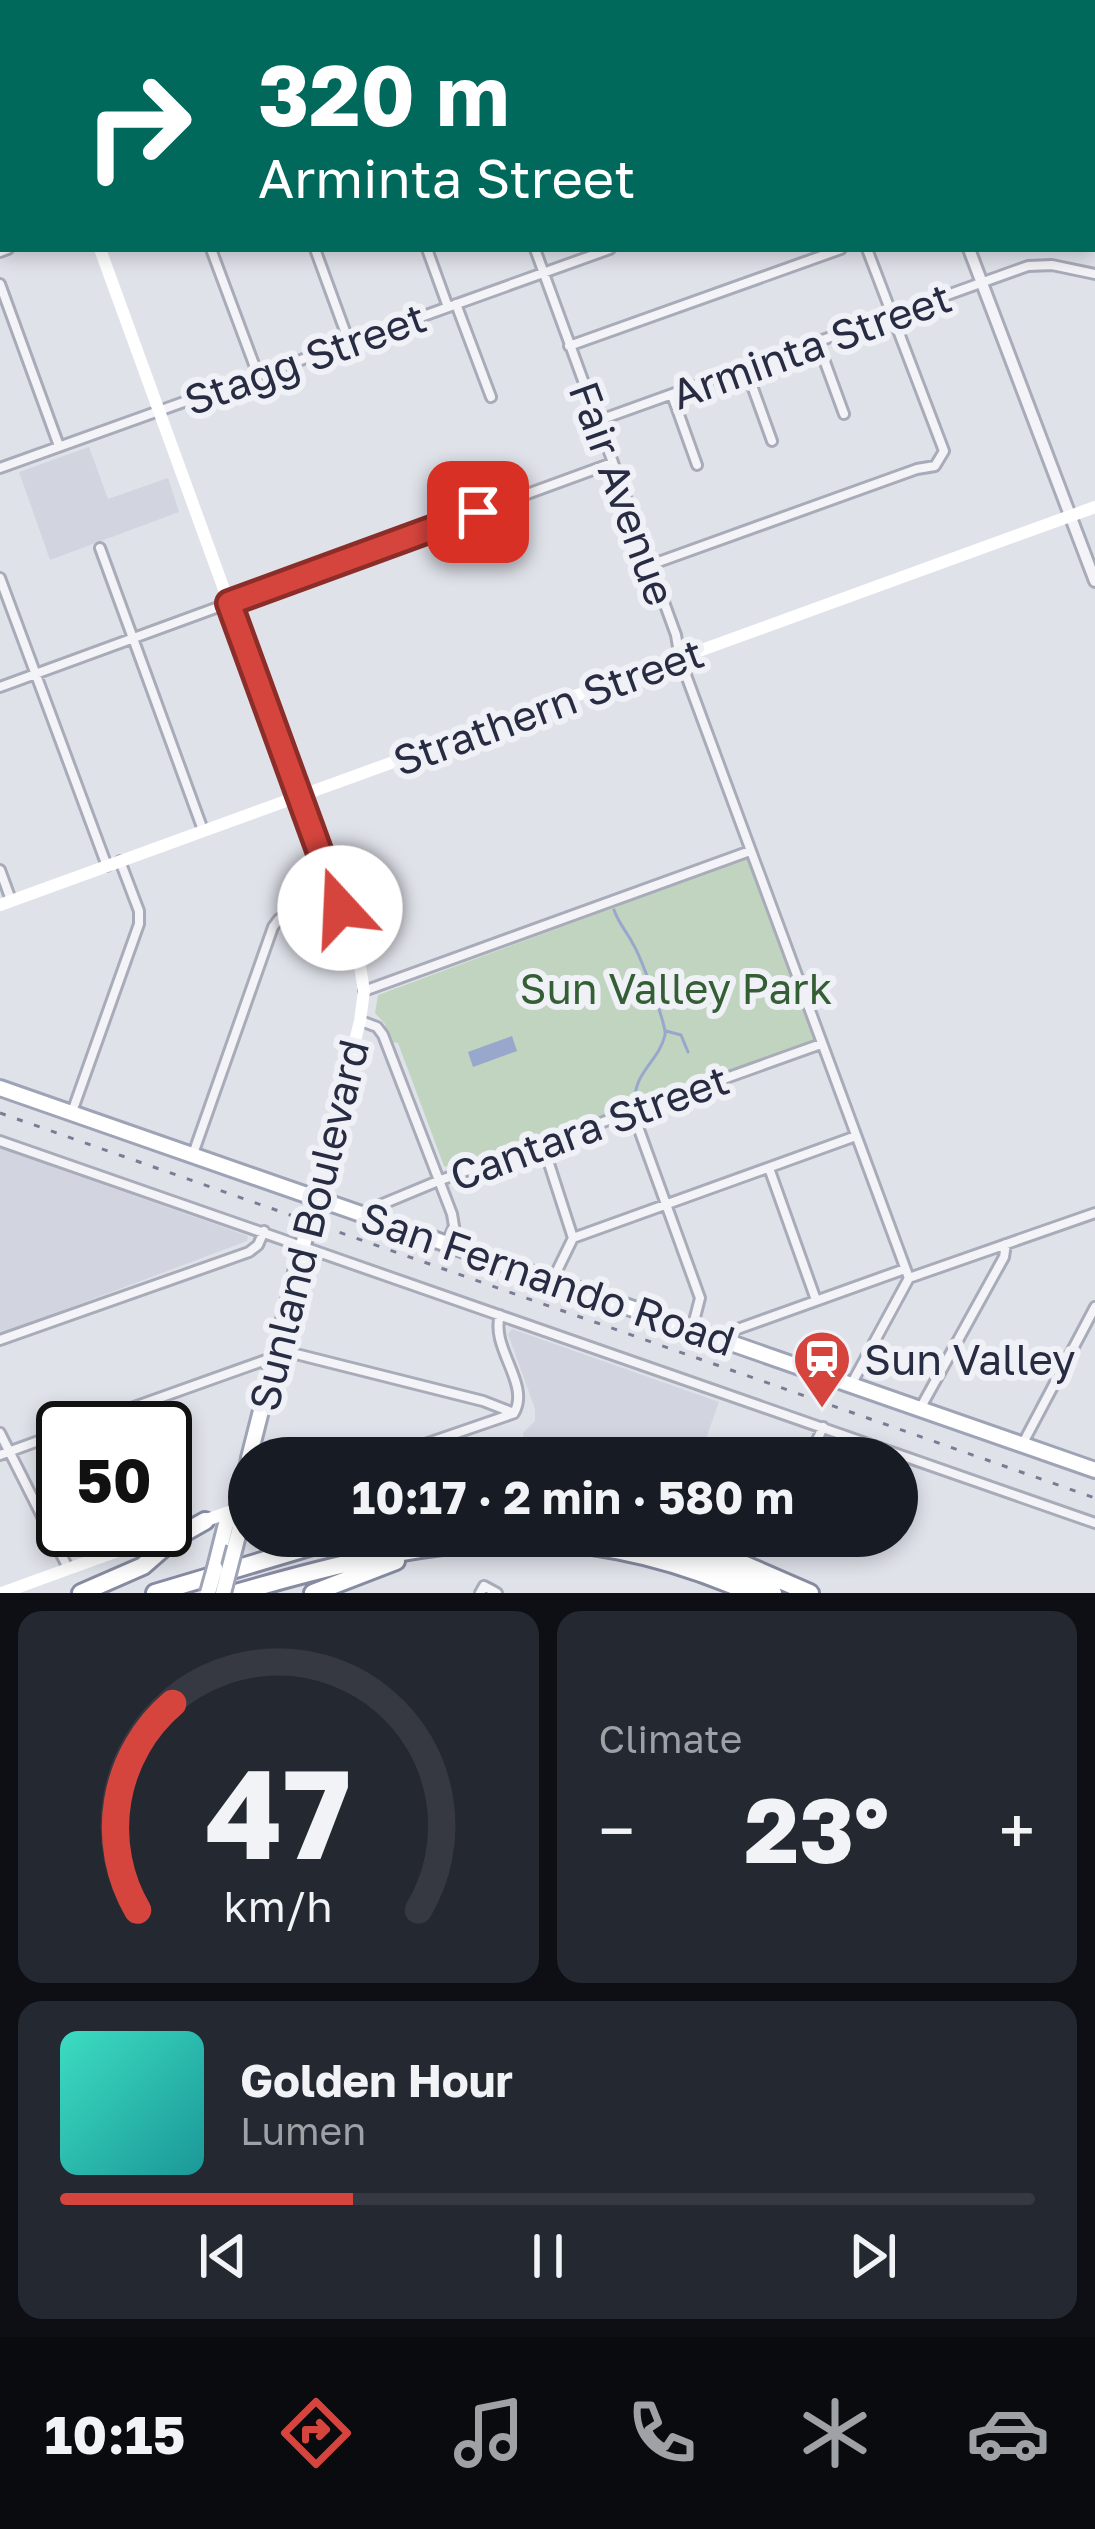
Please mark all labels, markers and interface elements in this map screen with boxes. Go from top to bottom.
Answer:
text: 320 m [258,44,510,144]
icon: right [60,48,216,204]
text: Arminta Street [258,145,636,210]
street label: Arminta Street [664,271,958,419]
street label: Stagg Street [178,291,432,425]
street label: Fair Avenue [559,374,687,612]
pin [427,461,529,563]
icon: arrive [445,479,511,545]
street label: Strathern Street [386,627,710,785]
position arrow [277,845,403,971]
park label: Sun Valley Park [520,963,832,1013]
street label: Sunland Boulevard [238,1034,378,1416]
street label: Cantara Street [443,1053,735,1201]
street label: San Fernando Road [355,1191,741,1365]
station icon: Sun Valley [791,1328,853,1410]
place label: Sun Valley [864,1334,1075,1384]
speed limit sign: 50 [36,1401,192,1557]
text: 10:17 · 2 min · 580 m [352,1470,794,1524]
text: Climate [599,1715,742,1762]
text: 47 [205,1737,351,1886]
text: 23° [744,1775,889,1883]
text: − [599,1790,635,1870]
text: + [999,1790,1035,1870]
text: km/h [224,1880,333,1931]
text: Golden Hour [240,2053,513,2107]
text: Lumen [240,2107,366,2154]
icon: previous [190,2223,256,2289]
icon: pause [515,2223,581,2289]
icon: next [840,2223,906,2289]
icon: directions [274,2391,358,2475]
icon: music [447,2391,531,2475]
icon: phone [620,2391,704,2475]
icon: climate [793,2391,877,2475]
icon: car [966,2391,1050,2475]
text: 10:15 [45,2401,185,2466]

